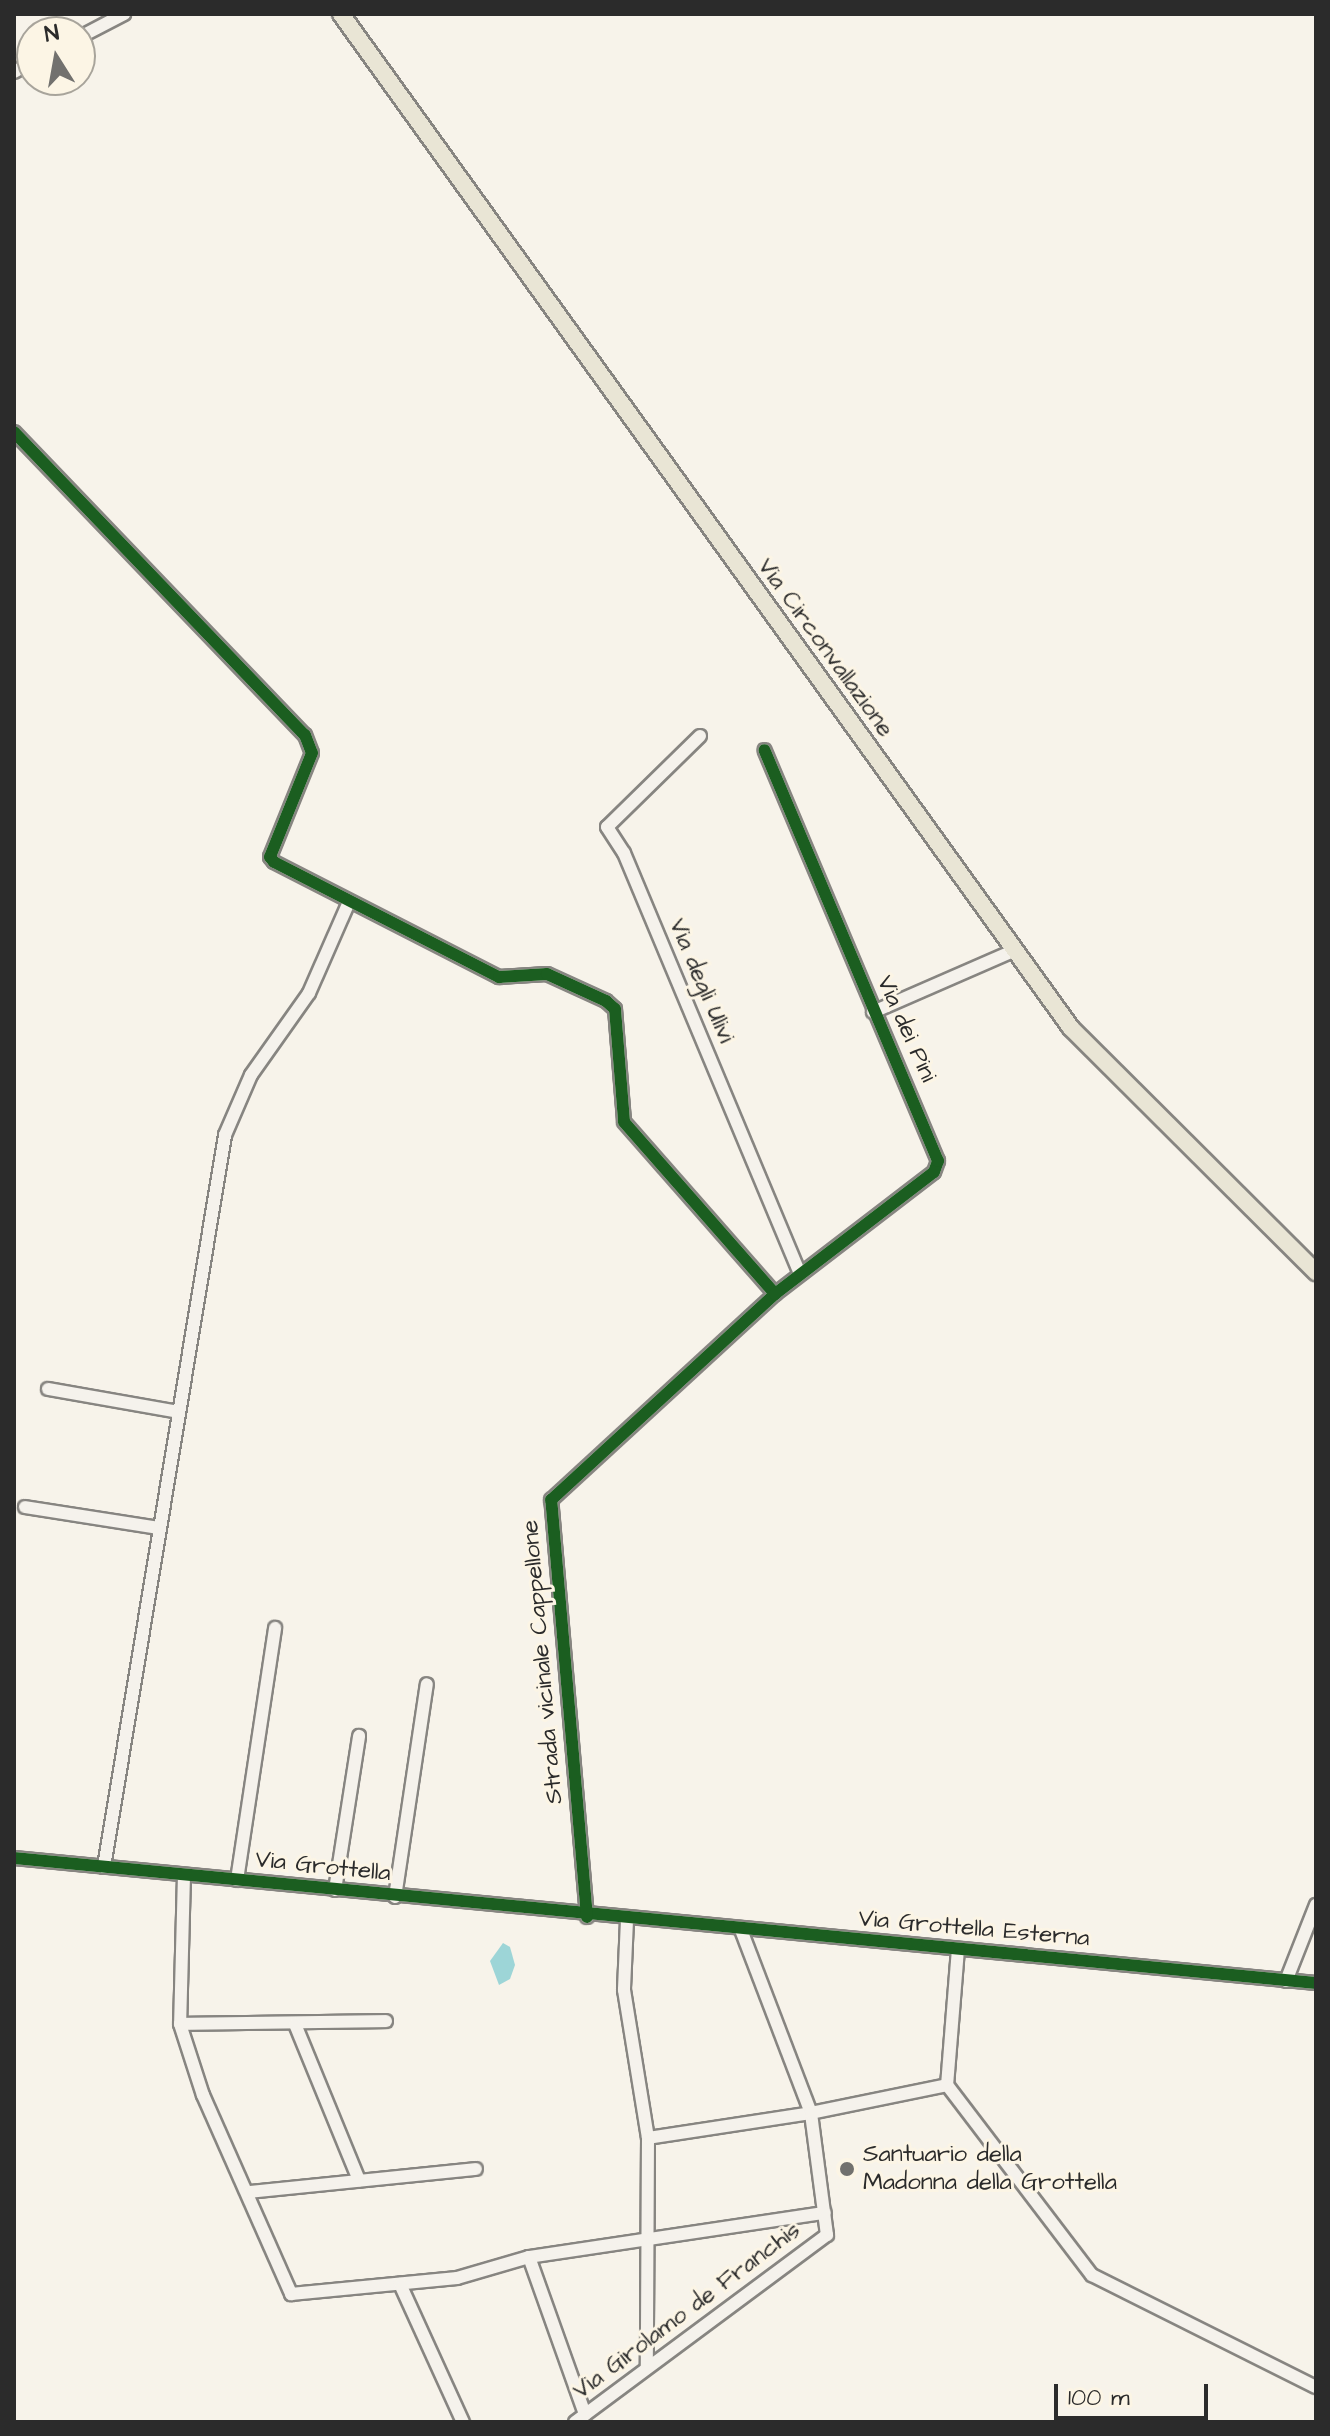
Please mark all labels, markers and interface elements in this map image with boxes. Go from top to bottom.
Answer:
north arrow [16,16,96,96]
text: N [42,17,61,50]
street label: Via Circonvallazione [751,553,899,743]
street label: Via degli Ulivi [662,915,740,1047]
street label: Via dei Pini [870,971,942,1087]
street label: Strada vicinale Cappellone [516,1519,570,1805]
street label: Via Grottella [254,1846,392,1888]
street label: Via Grottella Esterna [857,1905,1091,1953]
place label: Santuario della Madonna della Grottella [863,2141,1117,2197]
marker: Santuario della Madonna della Grottella [838,2160,856,2178]
street label: Via Girolamo de Franchis [568,2216,806,2406]
scale bar [1058,2368,1212,2418]
text: 100 m [1068,2381,1130,2415]

